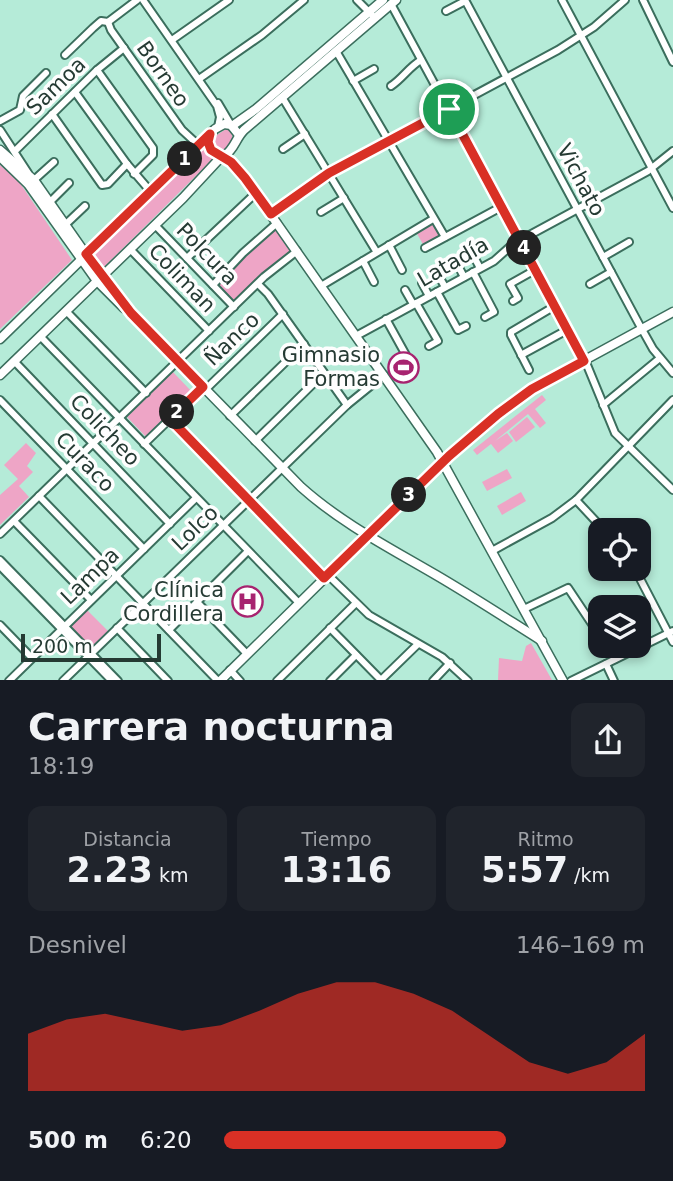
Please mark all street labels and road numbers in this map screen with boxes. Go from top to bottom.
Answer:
street label: Borneo [132,37,194,111]
street label: Samoa [22,52,90,120]
street label: Vichato [552,140,610,220]
street label: Polcura [172,218,242,290]
street label: Latadía [413,232,493,292]
street label: Coliman [144,239,220,317]
street label: Ñanco [198,306,264,371]
street label: Colicheo [65,389,145,471]
street label: Curaco [51,427,119,497]
street label: Lolco [167,500,223,556]
street label: Lampa [56,543,124,609]

